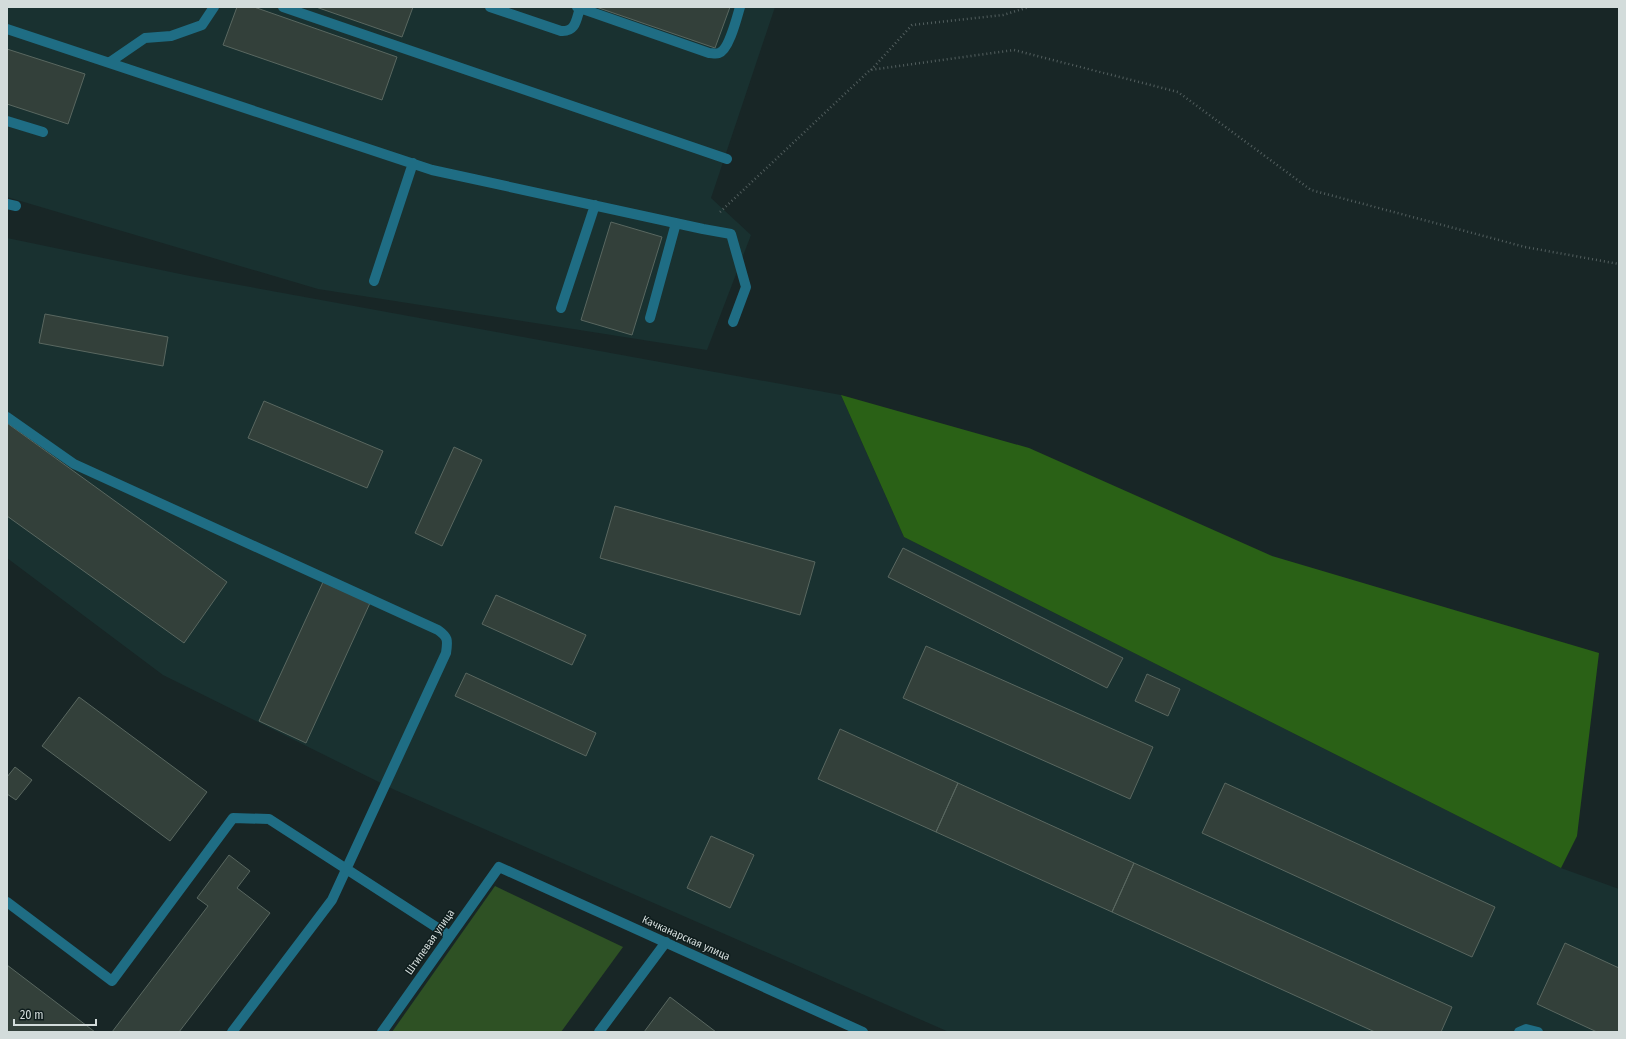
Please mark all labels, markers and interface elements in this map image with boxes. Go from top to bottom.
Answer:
street label: Штилевая улица [403,907,457,977]
street label: Качканарская улица [640,913,732,963]
scale bar [14,1001,96,1027]
text: 20 m [20,1008,44,1022]

